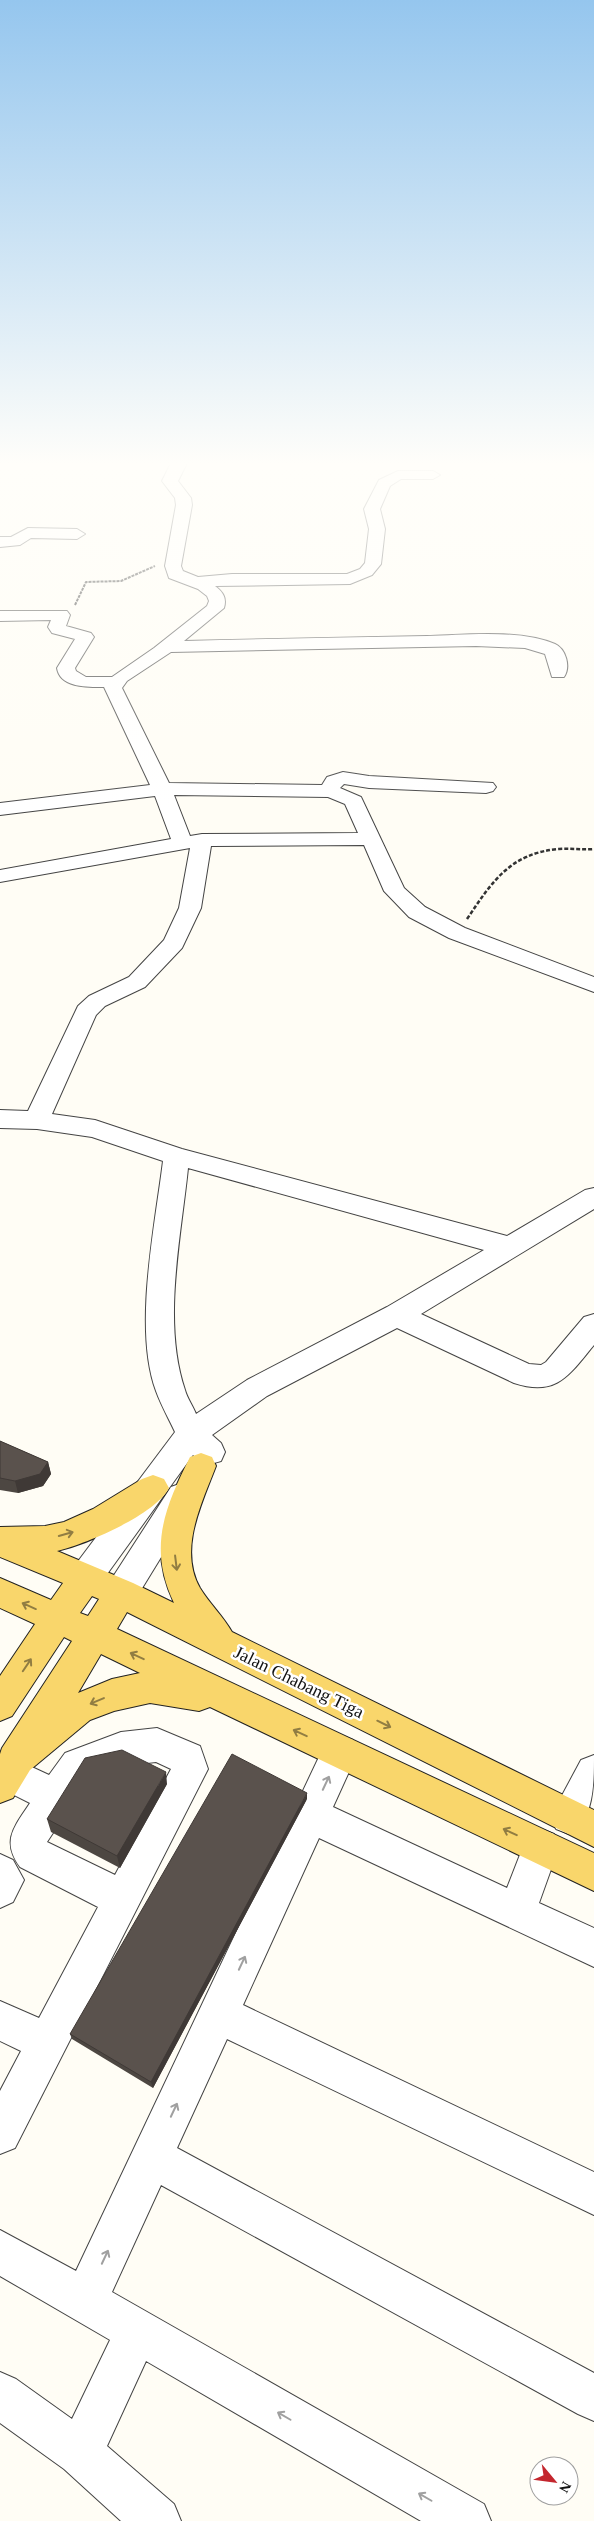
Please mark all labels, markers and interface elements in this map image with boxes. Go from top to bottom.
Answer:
one-way arrow [57,1529,73,1539]
one-way arrow [171,1554,181,1570]
one-way arrow [22,1601,37,1611]
street label: Jalan Chabang Tiga [231,1642,367,1722]
one-way arrow [130,1651,145,1660]
one-way arrow [22,1658,32,1672]
one-way arrow [90,1697,105,1707]
one-way arrow [376,1720,391,1729]
one-way arrow [293,1728,308,1737]
one-way arrow [321,1776,331,1791]
one-way arrow [503,1827,518,1836]
one-way arrow [238,1956,248,1971]
one-way arrow [170,2103,179,2118]
one-way arrow [101,2250,111,2265]
one-way arrow [277,2410,291,2420]
north arrow [529,2456,579,2506]
text: N [556,2479,574,2495]
one-way arrow [418,2491,432,2501]

